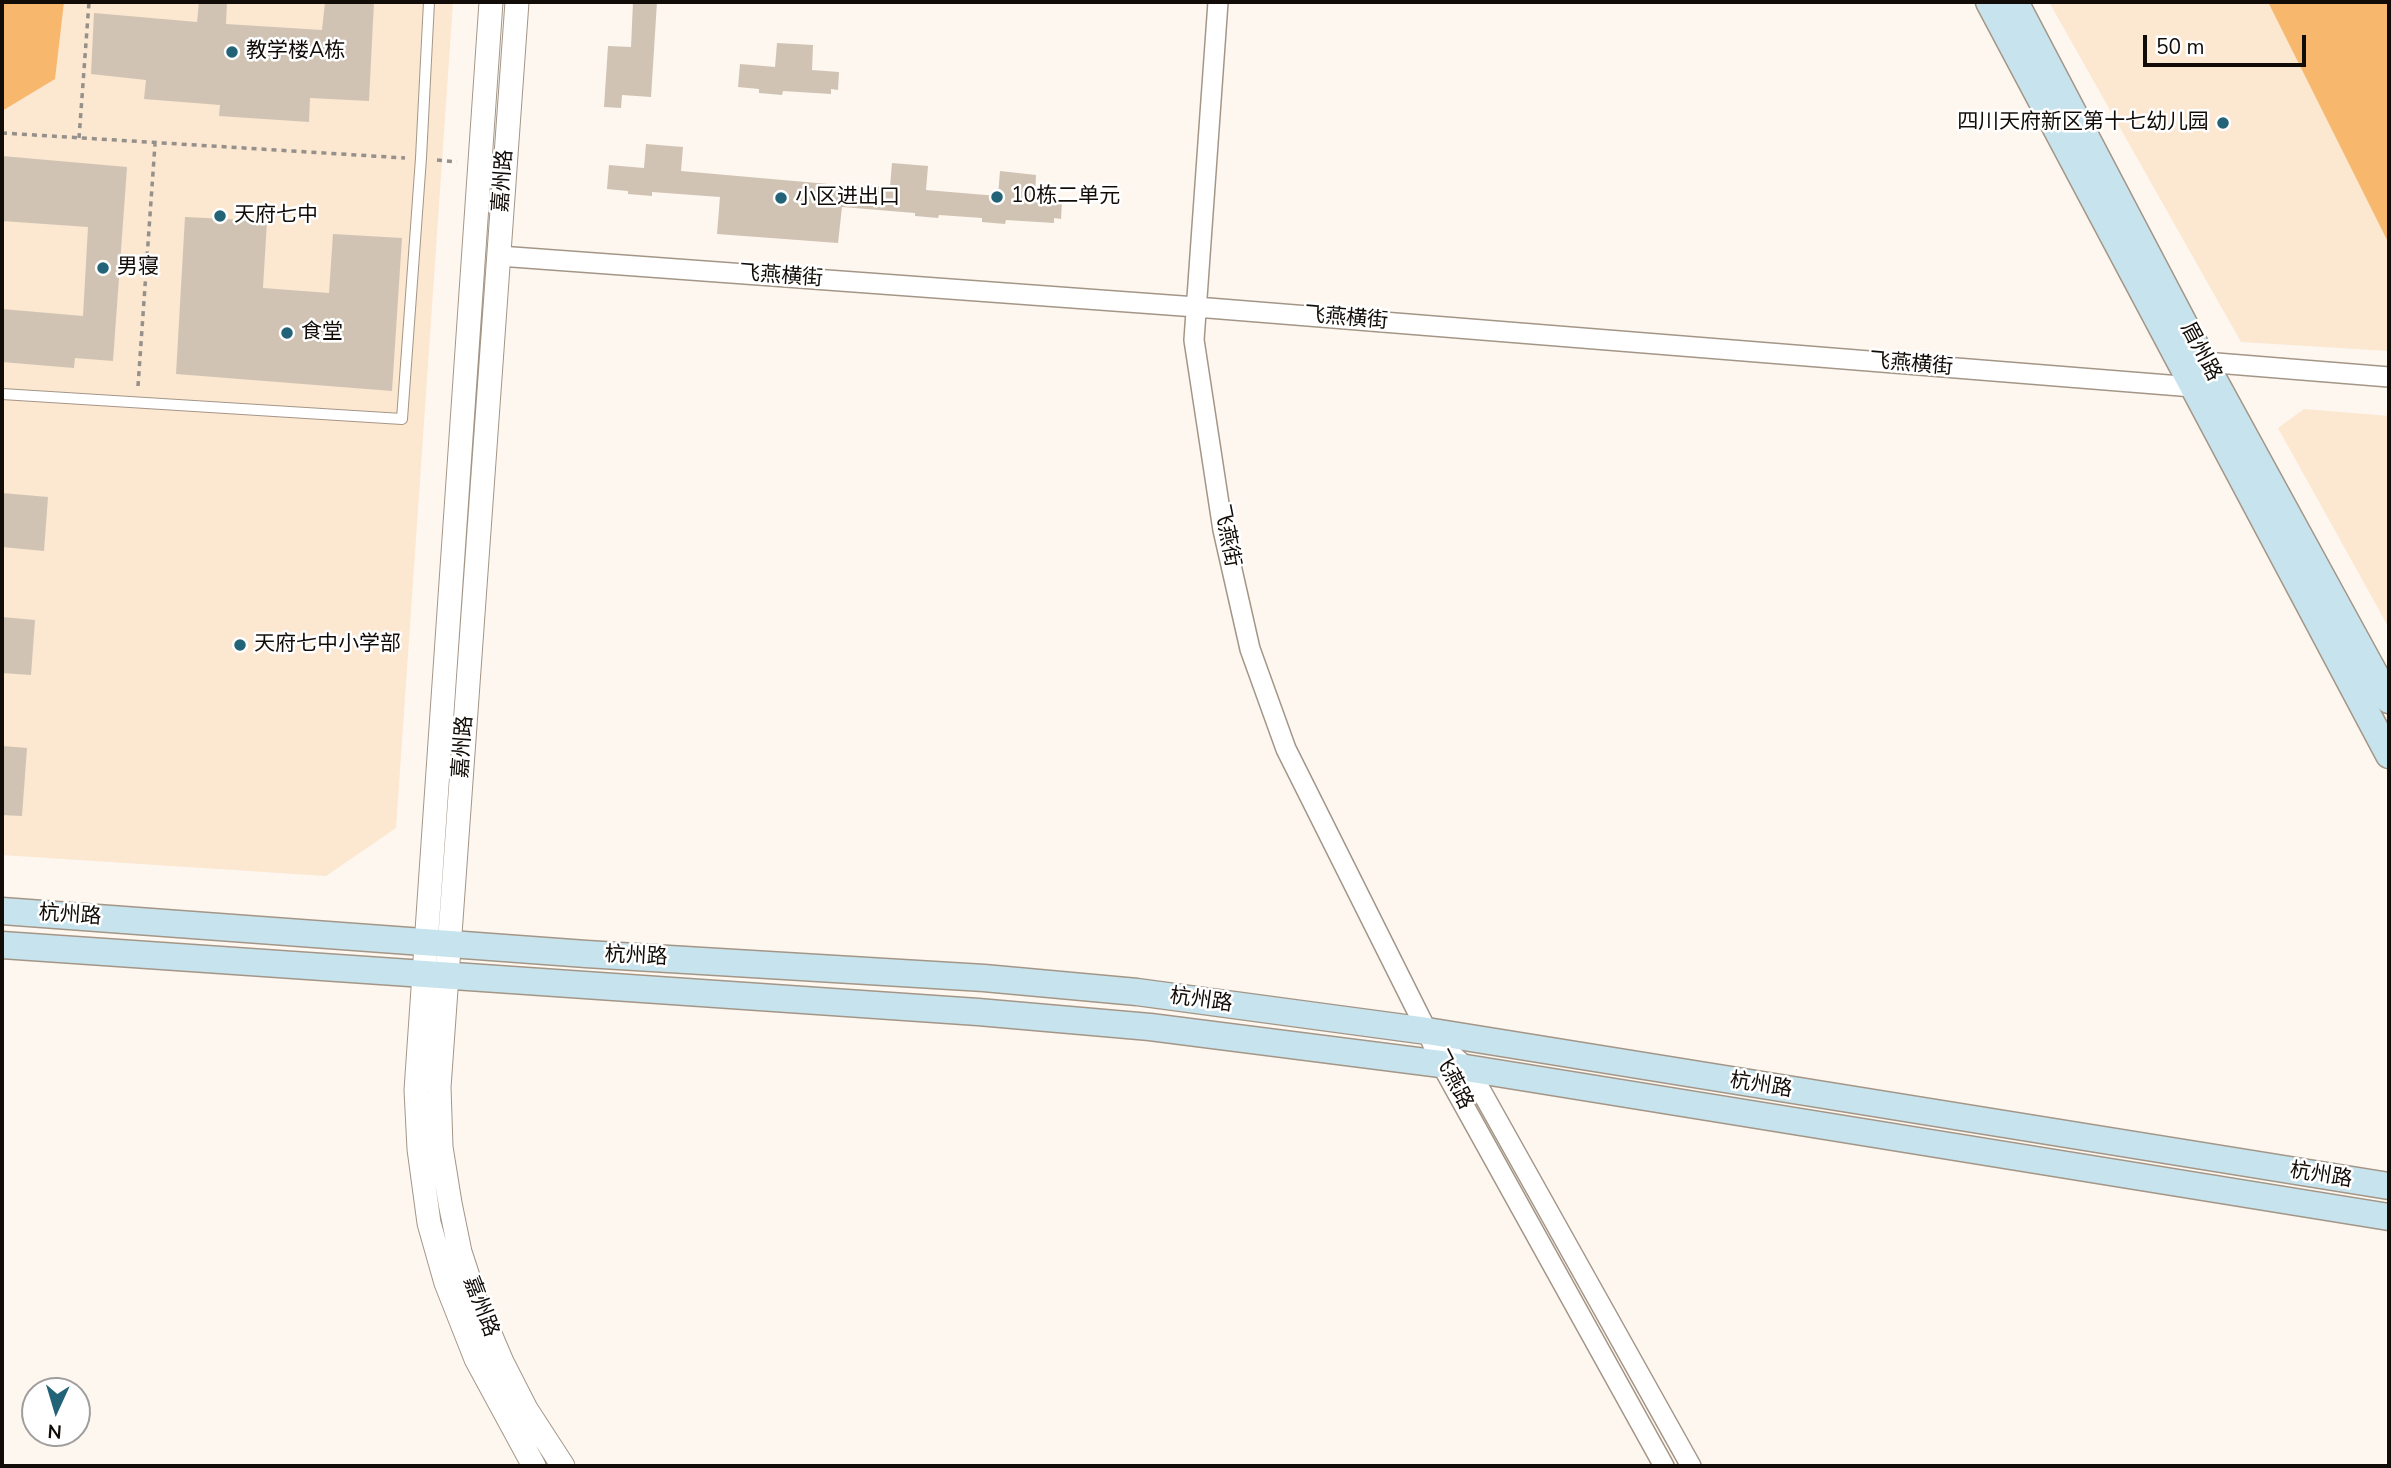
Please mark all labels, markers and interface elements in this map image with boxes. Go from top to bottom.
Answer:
scale bar [2146,21,2309,65]
text: 50 m [2156,33,2205,61]
place label: 教学楼A栋 [246,39,345,65]
marker: 教学楼A栋 [224,44,240,60]
place label: 四川天府新区第十七幼儿园 [1957,110,2209,136]
marker: 四川天府新区第十七幼儿园 [2215,115,2231,131]
street label: 嘉州路 [489,149,519,213]
place label: 10栋二单元 [1011,184,1120,210]
place label: 小区进出口 [795,185,900,211]
marker: 10栋二单元 [989,189,1005,205]
marker: 小区进出口 [773,190,789,206]
place label: 天府七中 [234,203,318,229]
marker: 天府七中 [212,208,228,224]
place label: 男寝 [117,255,159,281]
marker: 男寝 [95,260,111,276]
street label: 飞燕横街 [738,262,824,292]
street label: 飞燕横街 [1303,303,1389,335]
street label: 眉州路 [2174,318,2226,386]
place label: 食堂 [301,320,343,346]
marker: 食堂 [279,325,295,341]
street label: 飞燕横街 [1868,349,1954,381]
street label: 飞燕街 [1208,503,1244,569]
place label: 天府七中小学部 [254,632,401,658]
marker: 天府七中小学部 [232,637,248,653]
street label: 嘉州路 [449,715,479,779]
street label: 杭州路 [38,901,102,931]
street label: 杭州路 [604,943,668,971]
street label: 杭州路 [1168,984,1234,1018]
street label: 飞燕路 [1426,1046,1478,1114]
street label: 杭州路 [1728,1069,1794,1103]
street label: 杭州路 [2288,1159,2354,1193]
street label: 嘉州路 [457,1273,503,1341]
north arrow [21,1377,91,1447]
text: N [47,1417,63,1444]

